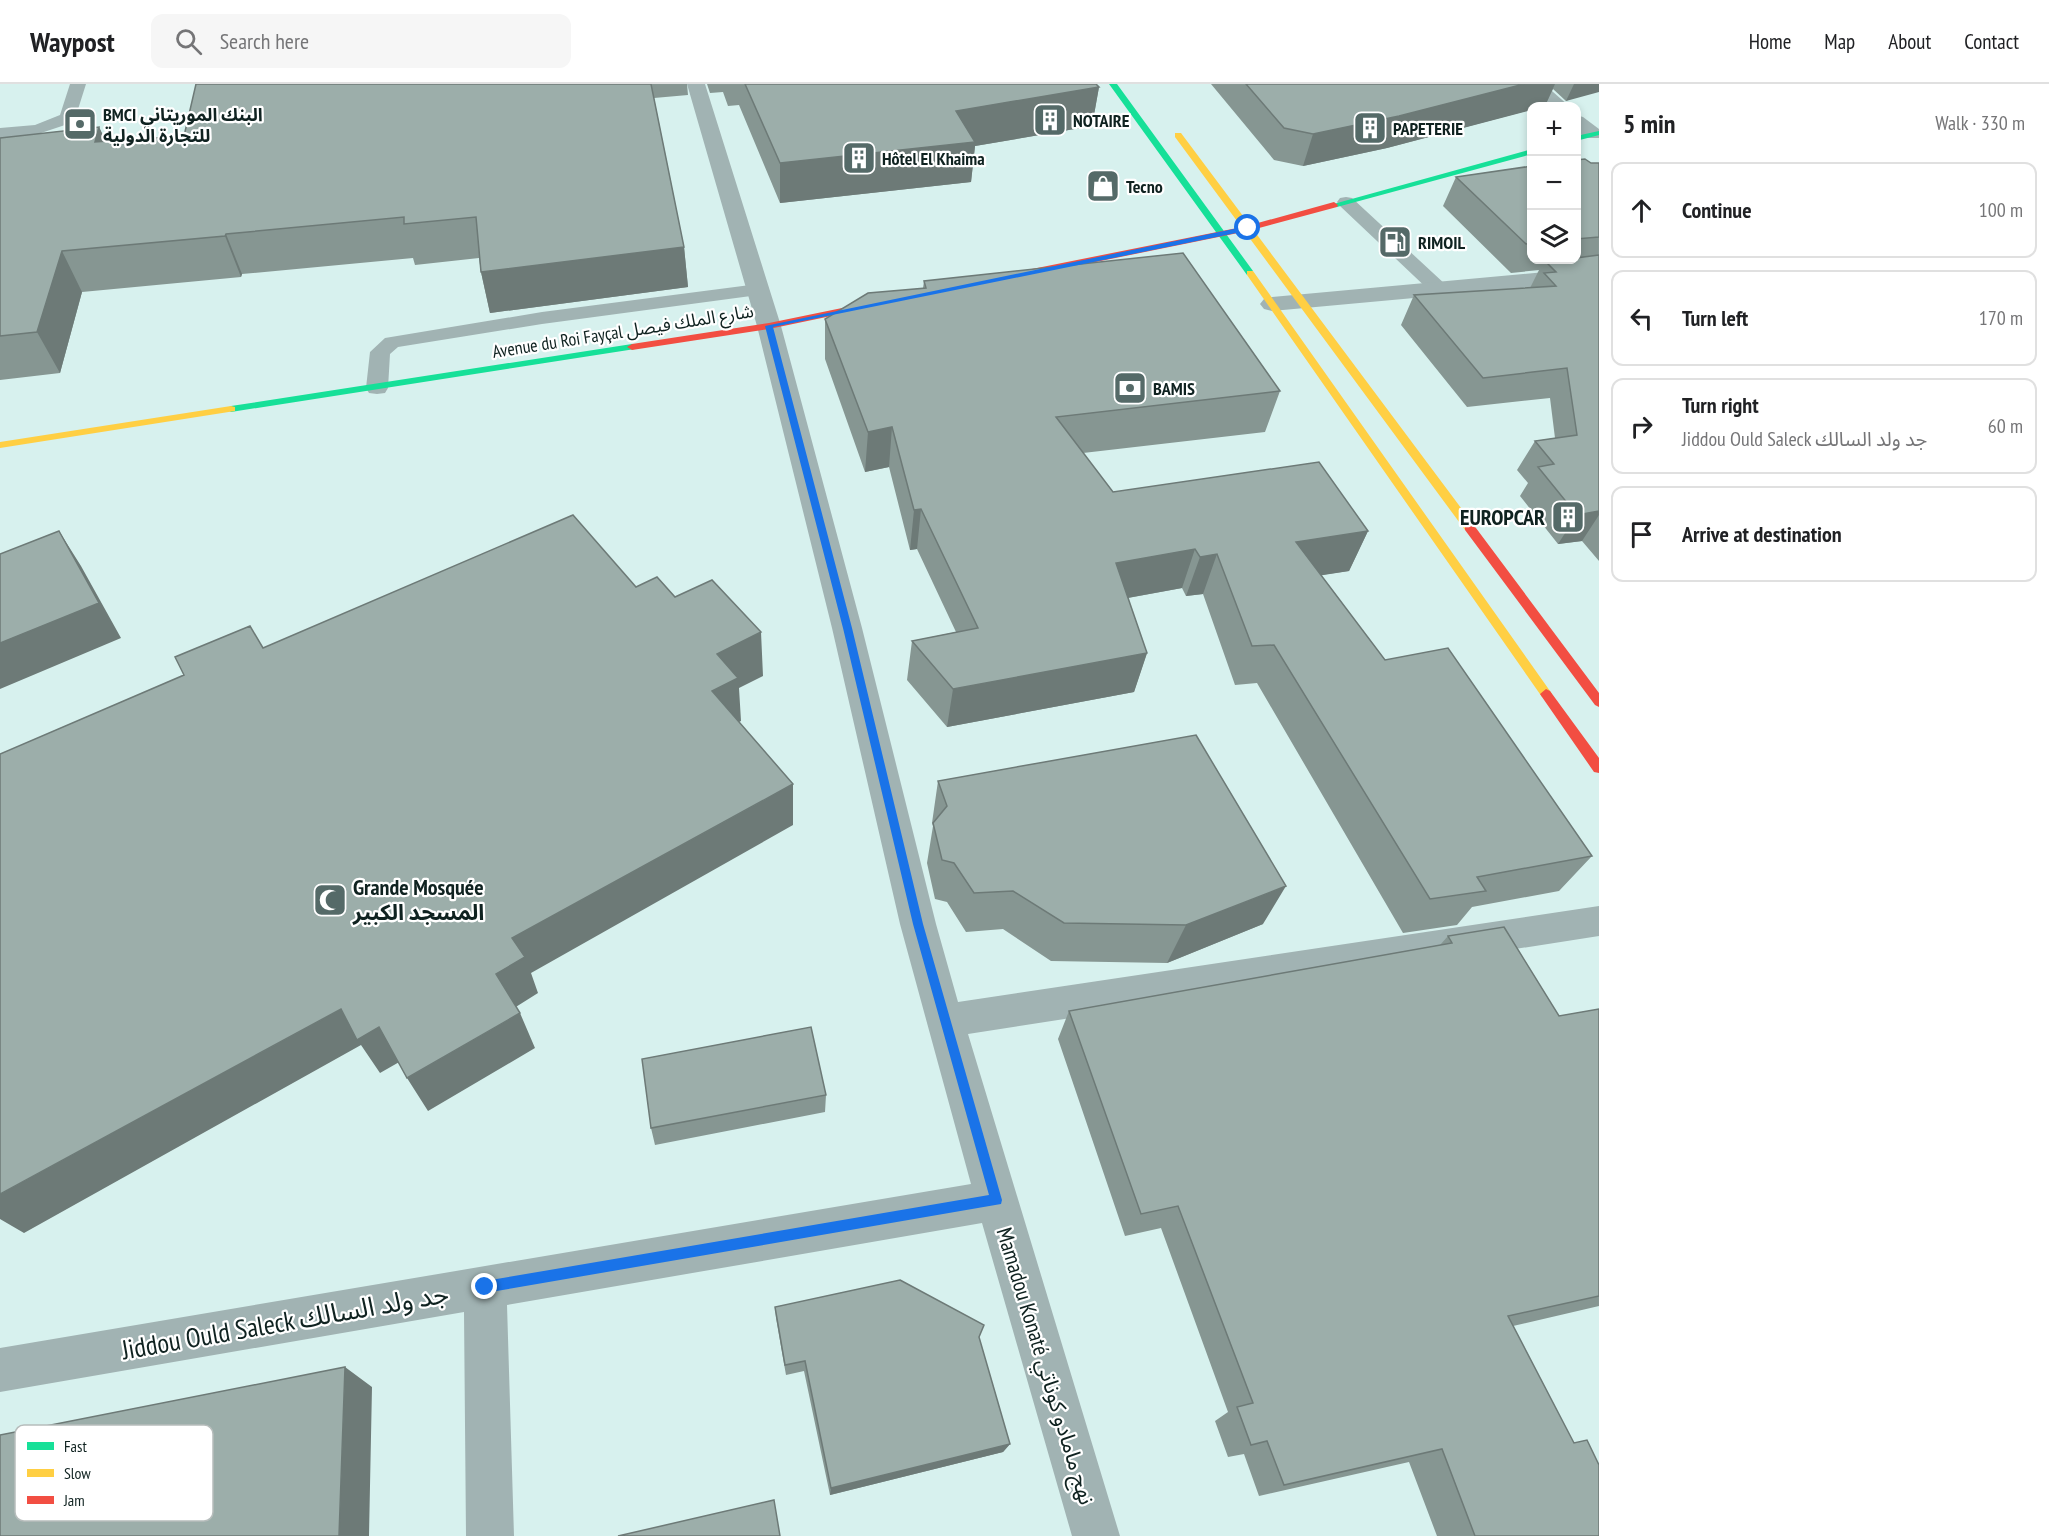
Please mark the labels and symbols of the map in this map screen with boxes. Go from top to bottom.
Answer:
building icon: NOTAIRE [1032,102,1068,138]
place label: BMCI البنك الموريتاني للتجارة الدولية [103,103,263,147]
bank icon: BMCI البنك الموريتاني للتجارة الدولية [62,106,98,142]
place label: NOTAIRE [1073,109,1130,132]
building icon: PAPETERIE [1352,110,1388,146]
place label: PAPETERIE [1393,117,1463,140]
building icon: Hôtel El Khaima [841,140,877,176]
place label: Hôtel El Khaima [882,147,985,170]
shop icon: Tecno [1085,168,1121,204]
place label: Tecno [1126,175,1163,198]
route start [1234,214,1260,240]
fuel station icon: RIMOIL [1377,224,1413,260]
place label: RIMOIL [1418,231,1466,254]
street label: Avenue du Roi Fayçal شارع الملك فيصل [491,299,756,366]
bank icon: BAMIS [1112,370,1148,406]
place label: BAMIS [1153,377,1195,400]
building icon: EUROPCAR [1550,499,1586,535]
place label: EUROPCAR [1460,503,1545,531]
place label: Grande Mosquée المسجد الكبير [352,873,484,926]
mosque icon: Grande Mosquée المسجد الكبير [312,882,348,918]
street label: Mamadou Konaté نهج مامادو كوناتي [988,1224,1102,1509]
route end [471,1273,497,1299]
street label: Jiddou Ould Saleck جد ولد السالك [118,1276,451,1367]
legend [15,1425,213,1521]
text: Fast [64,1436,87,1456]
text: Slow [64,1463,91,1483]
text: Jam [63,1490,85,1510]

